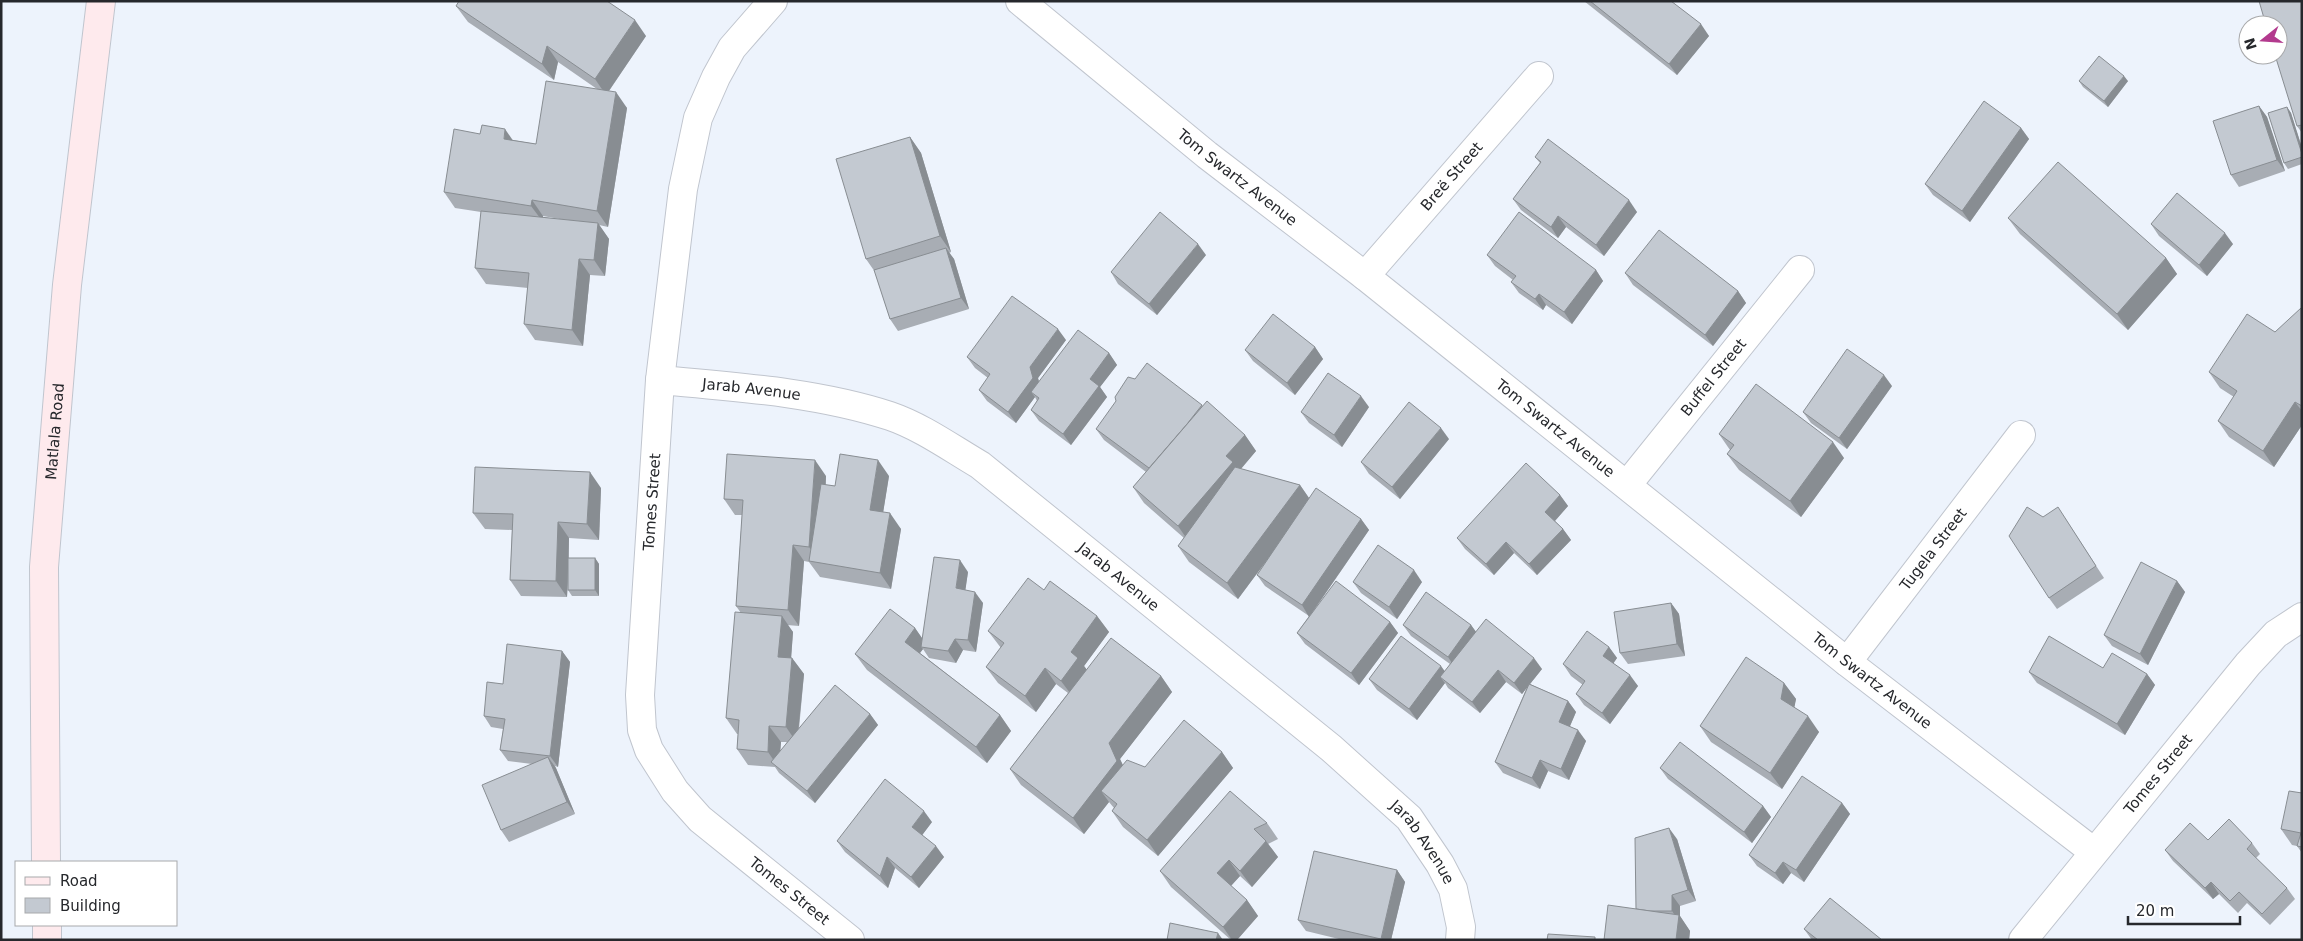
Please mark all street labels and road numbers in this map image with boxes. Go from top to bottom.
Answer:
street label: Tom Swartz Avenue [1173,125,1301,230]
street label: Breë Street [1417,138,1486,214]
street label: Buffel Street [1677,335,1750,420]
street label: Jarab Avenue [700,375,802,404]
street label: Tom Swartz Avenue [1492,375,1618,481]
street label: Matlala Road [42,382,68,481]
street label: Tomes Street [640,452,664,552]
street label: Tugela Street [1896,504,1971,595]
street label: Jarab Avenue [1074,538,1163,615]
street label: Tom Swartz Avenue [1808,628,1935,733]
street label: Tomes Street [2120,730,2196,819]
street label: Jarab Avenue [1386,796,1458,887]
street label: Tomes Street [745,853,833,929]

